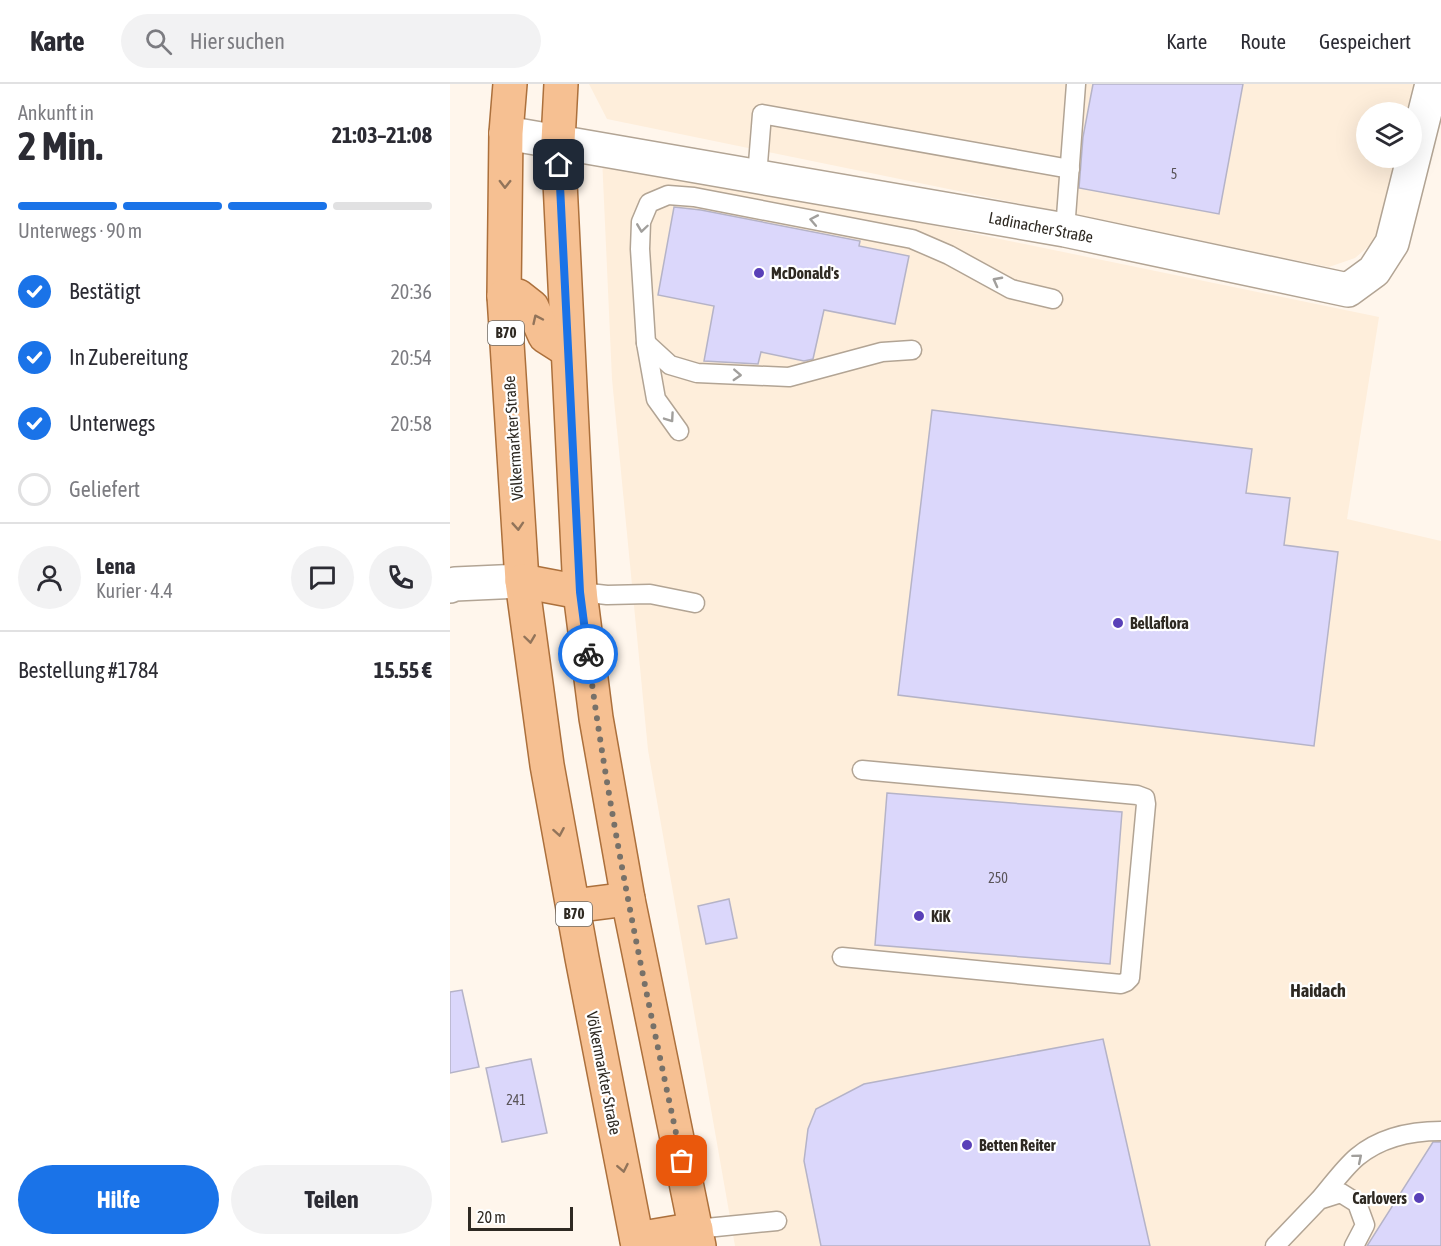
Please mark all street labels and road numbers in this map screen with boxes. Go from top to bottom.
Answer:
street label: Ladinacher Straße [987,208,1095,246]
road number: B70 [488,321,524,345]
street label: Völkermarkter Straße [500,375,526,501]
road number: B70 [556,902,592,926]
street label: Völkermarkter Straße [583,1010,625,1136]

